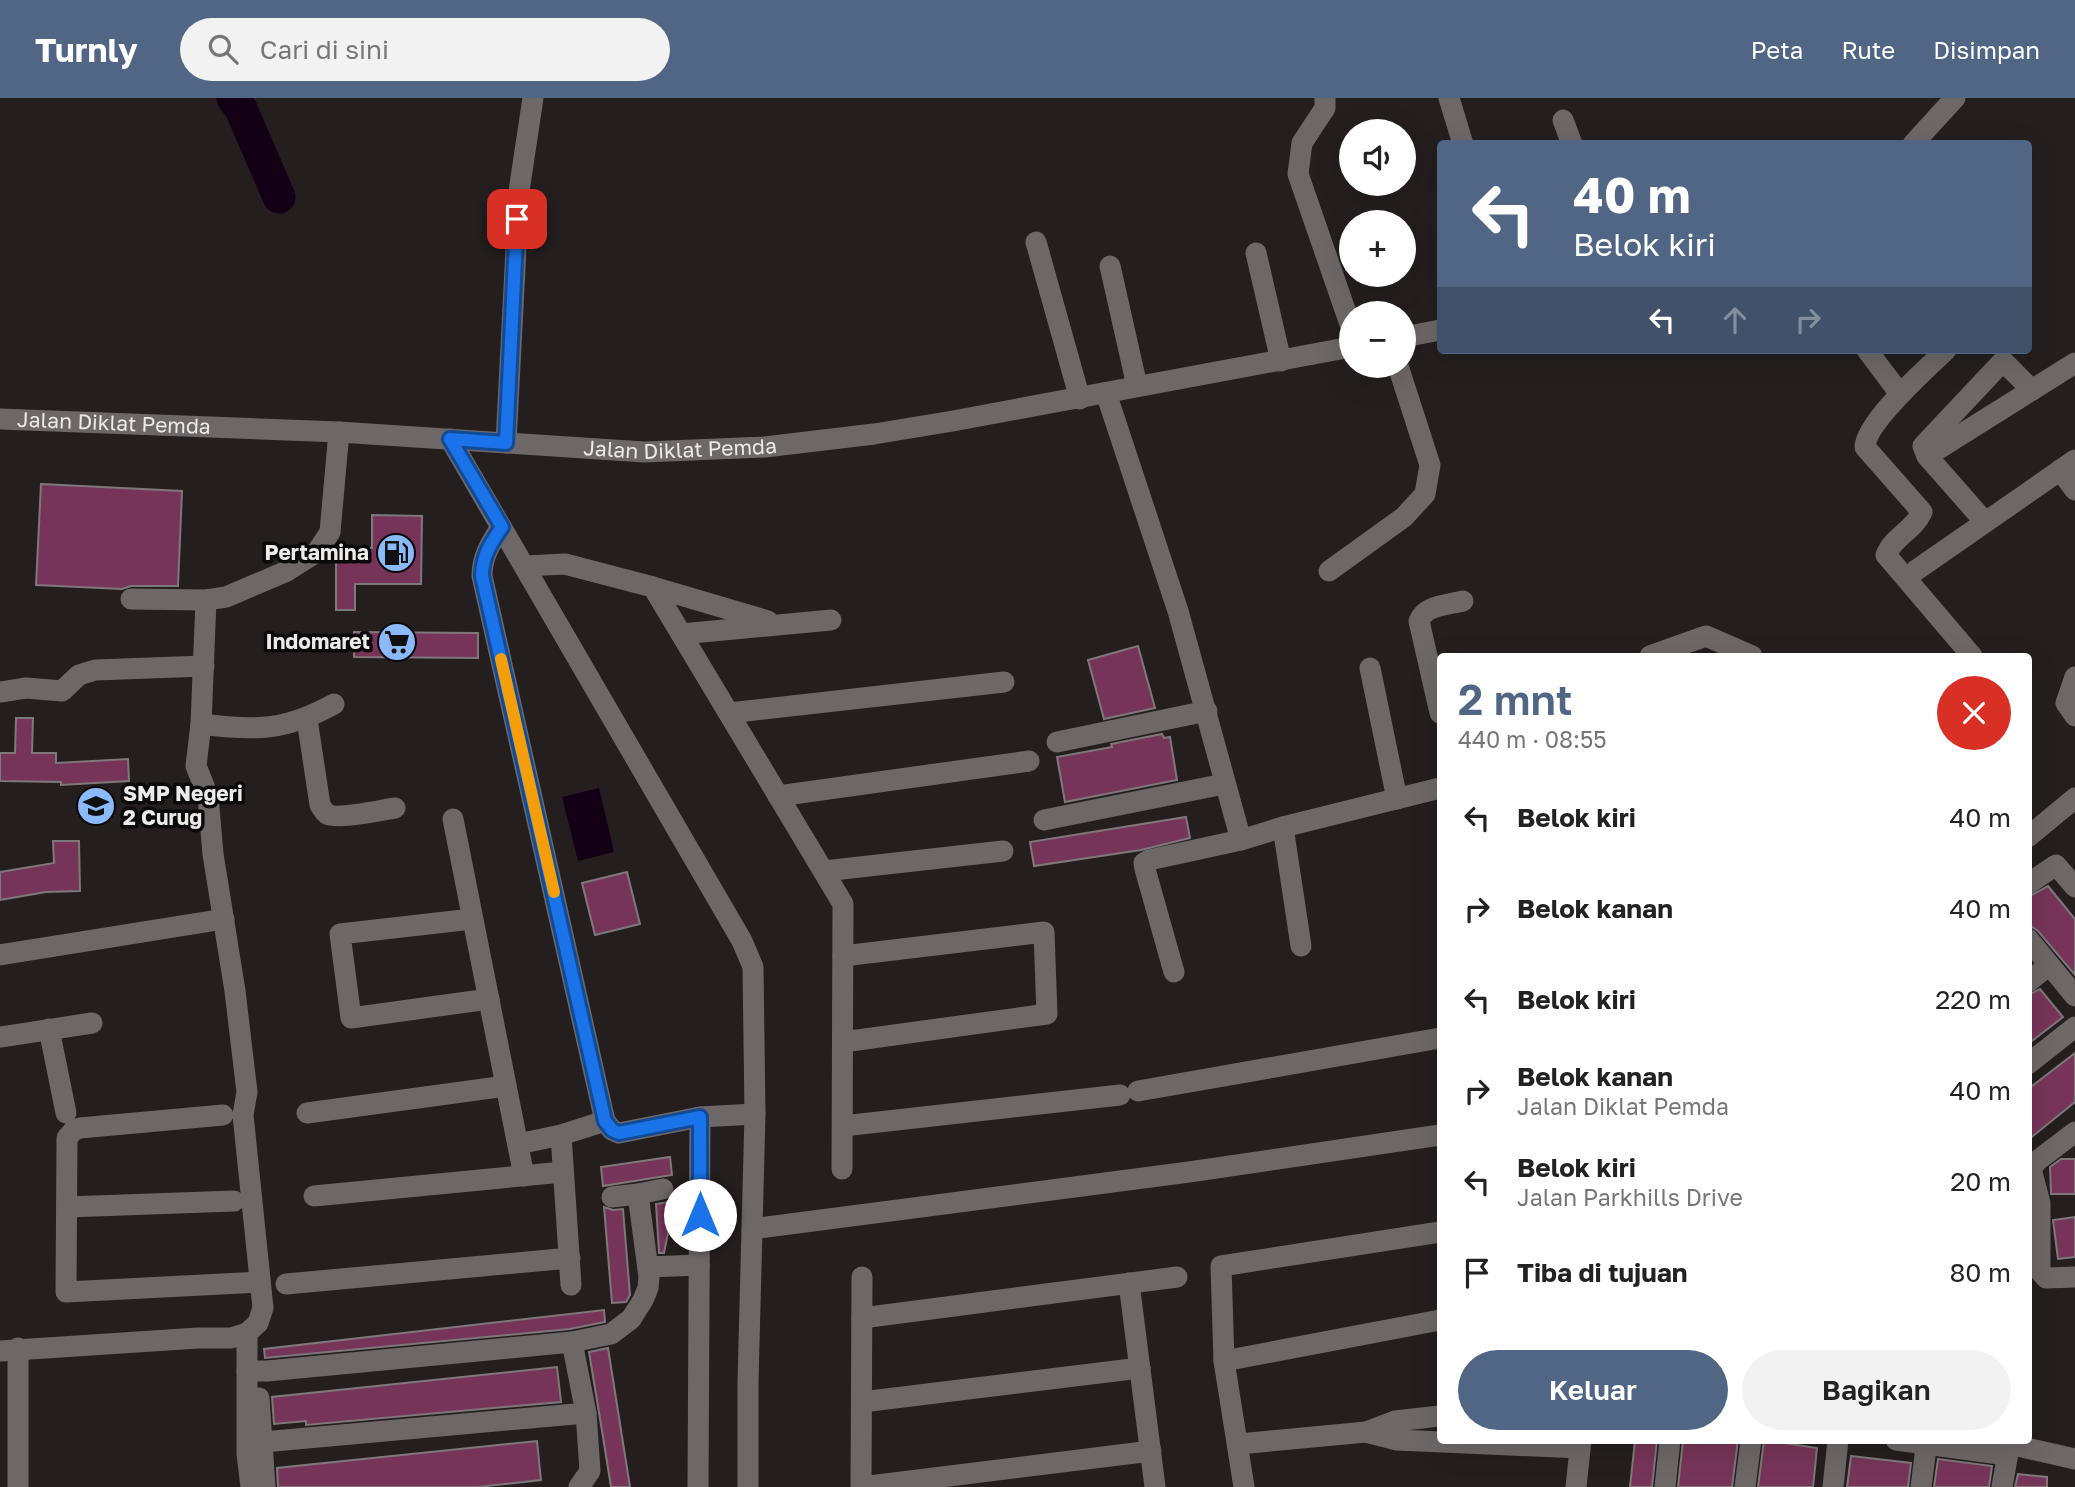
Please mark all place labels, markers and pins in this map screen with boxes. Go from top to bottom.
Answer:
pin [487,189,547,249]
fuel station icon: Pertamina [375,532,417,574]
place label: Pertamina [265,539,369,565]
supermarket icon: Indomaret [376,621,418,663]
place label: Indomaret [266,628,370,654]
place label: SMP Negeri 2 Curug [123,780,243,830]
school or university icon: SMP Negeri 2 Curug [75,785,117,827]

